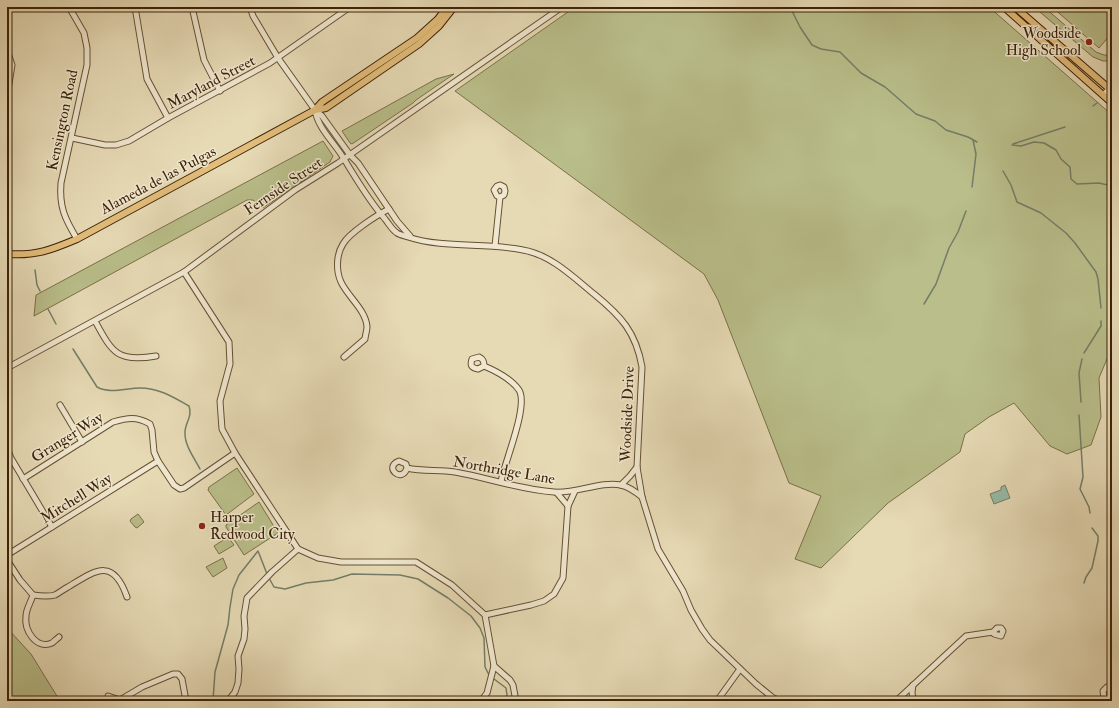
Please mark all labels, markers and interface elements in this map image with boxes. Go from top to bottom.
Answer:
place label: Woodside High School [1006,24,1081,60]
marker: Woodside High School [1084,37,1094,47]
street label: Maryland Street [164,51,259,114]
street label: Kensington Road [43,67,83,172]
street label: Alameda de las Pulgas [96,142,219,219]
street label: Fernside Street [240,153,326,220]
street label: Woodside Drive [616,366,639,463]
street label: Granger Way [28,408,107,467]
street label: Northridge Lane [451,452,556,489]
street label: Mitchell Way [37,469,116,528]
place label: Harper Redwood City [210,508,295,544]
marker: Harper Redwood City [197,521,207,531]

